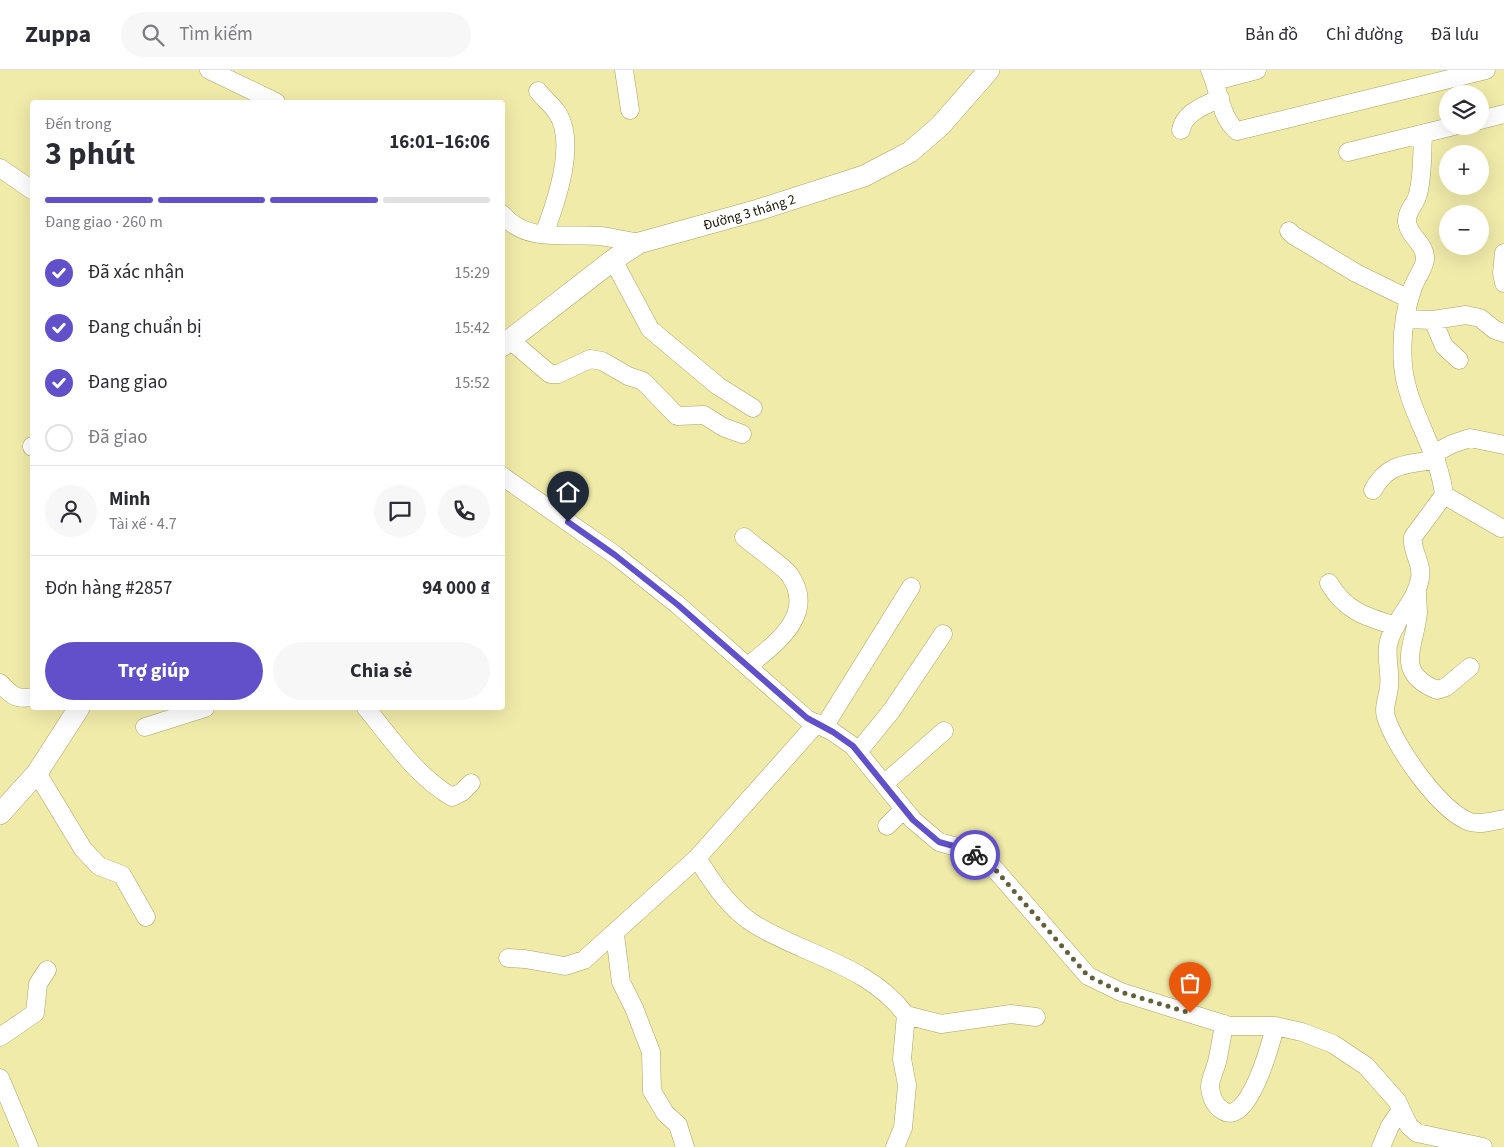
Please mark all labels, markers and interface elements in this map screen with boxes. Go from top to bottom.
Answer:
search box [121,12,471,57]
text: Zuppa [25,17,91,52]
icon: search [139,21,167,49]
text: Tìm kiếm [179,21,253,48]
text: Bản đồ [1245,22,1298,47]
text: Chỉ đường [1326,22,1403,47]
text: Đã lưu [1431,22,1479,47]
map controls [1439,85,1489,255]
button: layers [1439,85,1489,135]
text: Đến trong [45,113,111,135]
text: 16:01–16:06 [389,129,490,156]
text: 3 phút [45,131,135,177]
button: + [1439,145,1489,195]
street label: Đường 3 tháng 2 [701,190,798,236]
button: − [1439,205,1489,255]
text: Đang giao · 260 m [45,211,163,233]
icon: check [45,259,73,287]
text: Đã xác nhận [88,259,184,286]
text: 15:29 [454,262,490,284]
icon: check [45,314,73,342]
text: Đang chuẩn bị [88,314,202,341]
text: 15:42 [454,317,490,339]
icon: check [45,369,73,397]
text: Đang giao [88,369,168,396]
text: 15:52 [454,372,490,394]
text: Đã giao [88,424,148,451]
pin [547,471,589,522]
icon: home [554,478,582,506]
button: person [45,485,97,537]
button: chat [374,485,426,537]
button: phone [438,485,490,537]
text: Minh [109,486,150,513]
text: Tài xế · 4.7 [109,513,177,535]
text: Đơn hàng #2857 [45,575,172,602]
text: 94 000 ₫ [422,575,490,602]
button: Trợ giúp [45,642,263,700]
button: Chia sẻ [273,642,490,700]
courier [950,830,1000,880]
icon: bike [961,841,989,869]
pin [1169,962,1211,1013]
icon: bag [1176,969,1204,997]

